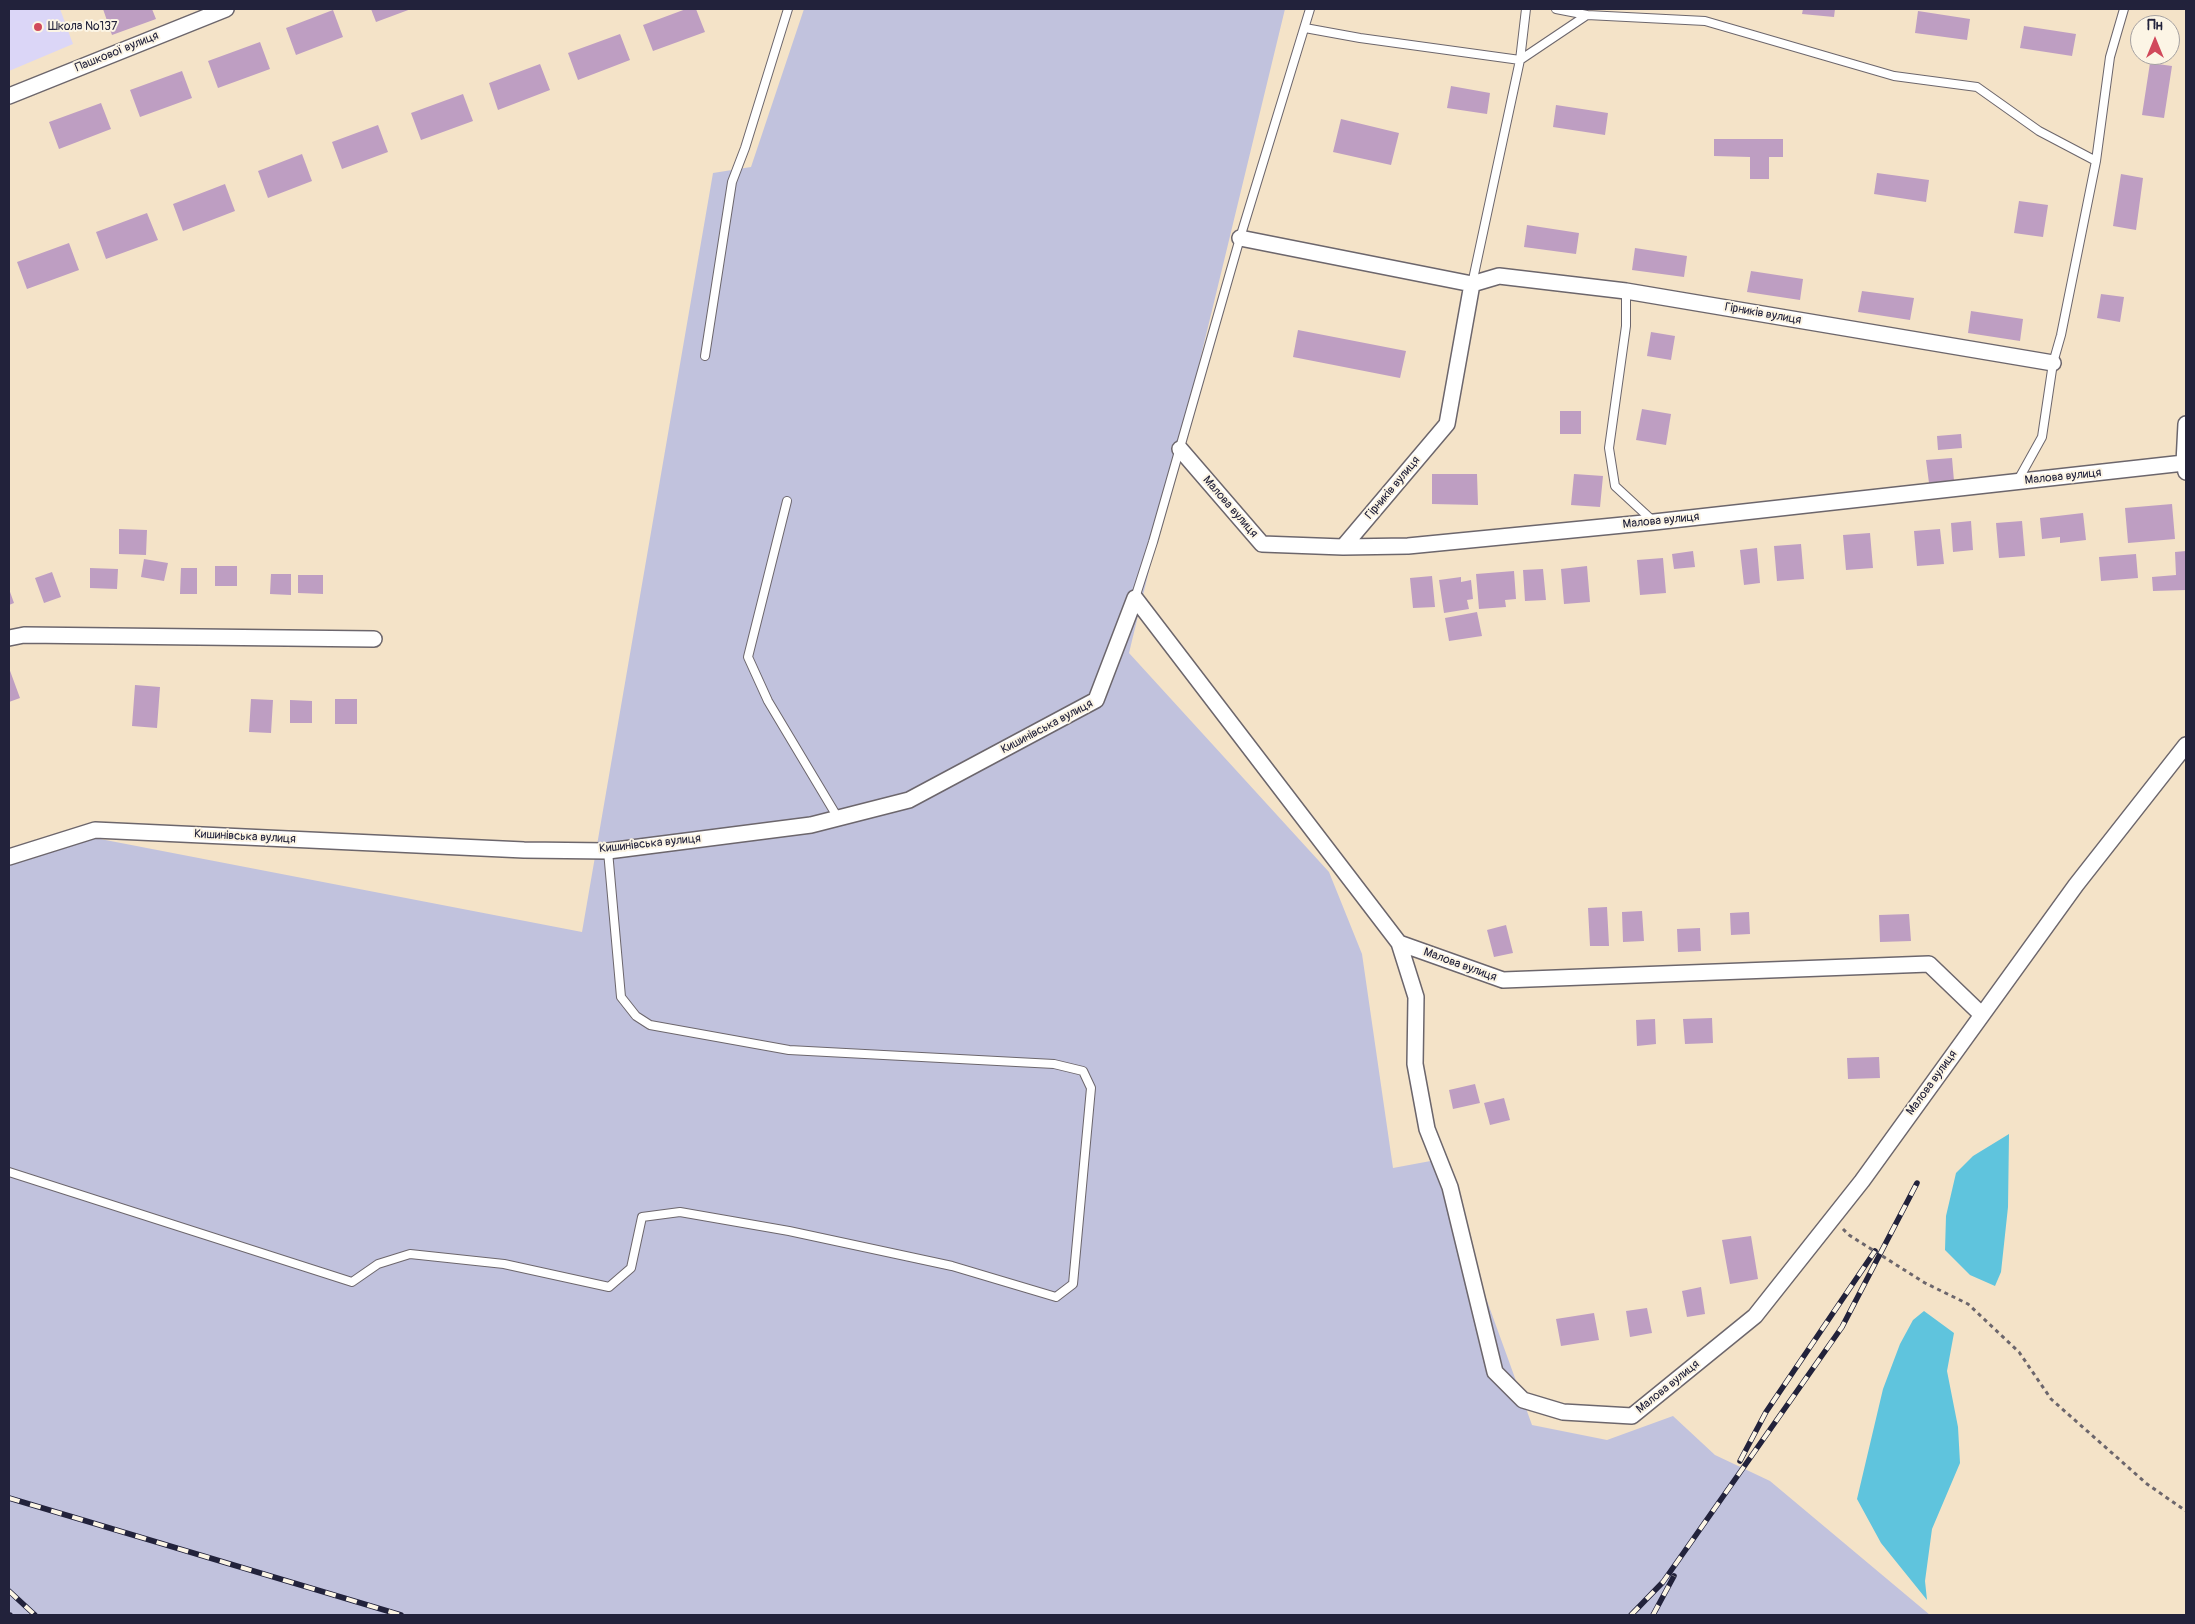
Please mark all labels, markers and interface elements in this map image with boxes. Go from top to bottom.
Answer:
north arrow [2130,15,2180,65]
text: Пн [2147,17,2163,34]
place label: Школа №137 [48,20,117,34]
marker: Школа №137 [32,21,44,33]
street label: Пашкової вулиця [73,29,161,75]
street label: Гірників вулиця [1724,300,1802,328]
street label: Гірників вулиця [1363,454,1423,522]
street label: Малова вулиця [2024,466,2102,488]
street label: Малова вулиця [1199,473,1261,541]
street label: Малова вулиця [1622,510,1700,532]
street label: Кишинівська вулиця [999,697,1095,757]
street label: Кишинівська вулиця [194,827,296,847]
street label: Кишинівська вулиця [599,832,701,856]
street label: Малова вулиця [1421,945,1499,985]
street label: Малова вулиця [1904,1048,1960,1118]
street label: Малова вулиця [1634,1357,1702,1417]

